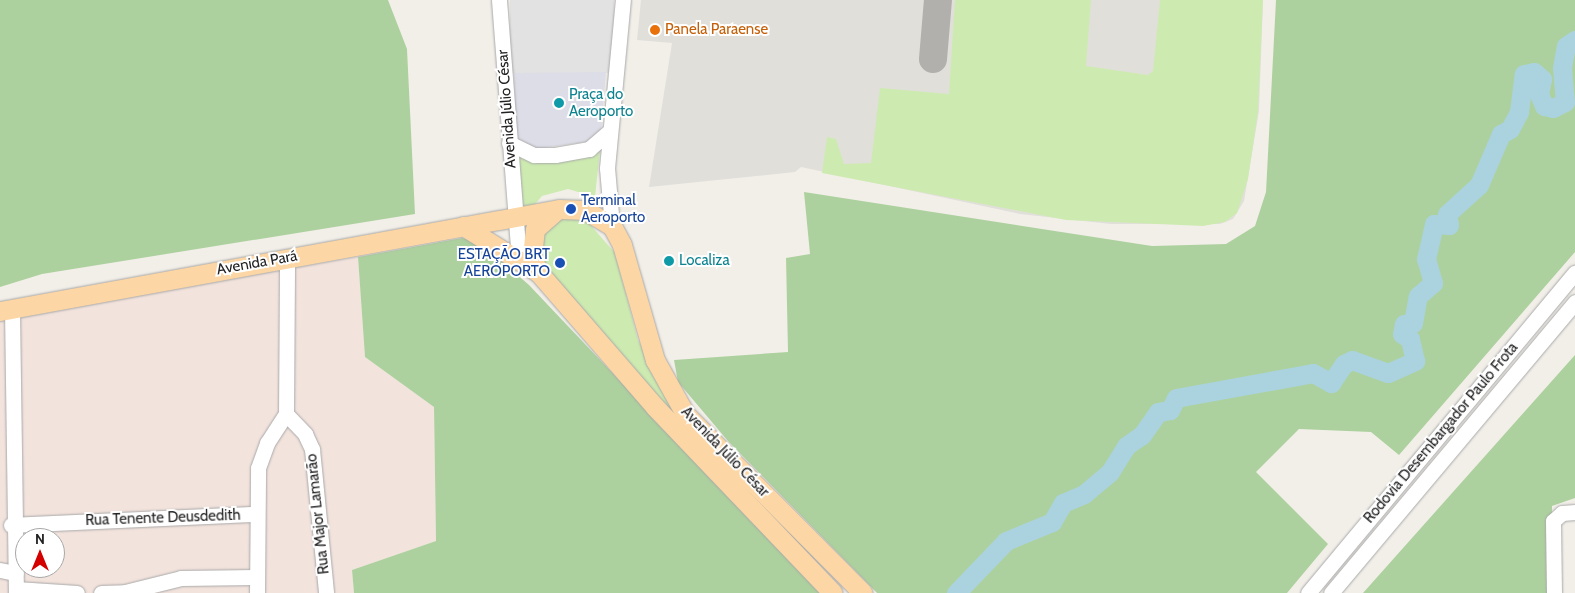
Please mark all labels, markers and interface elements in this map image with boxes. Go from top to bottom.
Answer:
place label: Panela Paraense [665,21,768,39]
marker: Panela Paraense [649,24,661,36]
street label: Avenida Júlio César [494,49,520,169]
place label: Praça do Aeroporto [569,85,633,120]
marker: Praça do Aeroporto [553,97,565,109]
place label: Terminal Aeroporto [581,191,645,226]
marker: Terminal Aeroporto [565,203,577,215]
place label: ESTAÇÃO BRT AEROPORTO [458,245,550,280]
street label: Avenida Pará [215,247,299,279]
place label: Localiza [679,252,730,270]
marker: Localiza [663,255,675,267]
marker: ESTAÇÃO BRT AEROPORTO [554,257,566,269]
street label: Rodovia Desembargador Paulo Frota [1360,339,1522,527]
street label: Avenida Júlio César [677,403,773,501]
street label: Rua Major Lamarão [303,453,333,575]
street label: Rua Tenente Deusdedith [85,506,241,530]
north arrow [15,528,65,578]
text: N [35,530,45,548]

